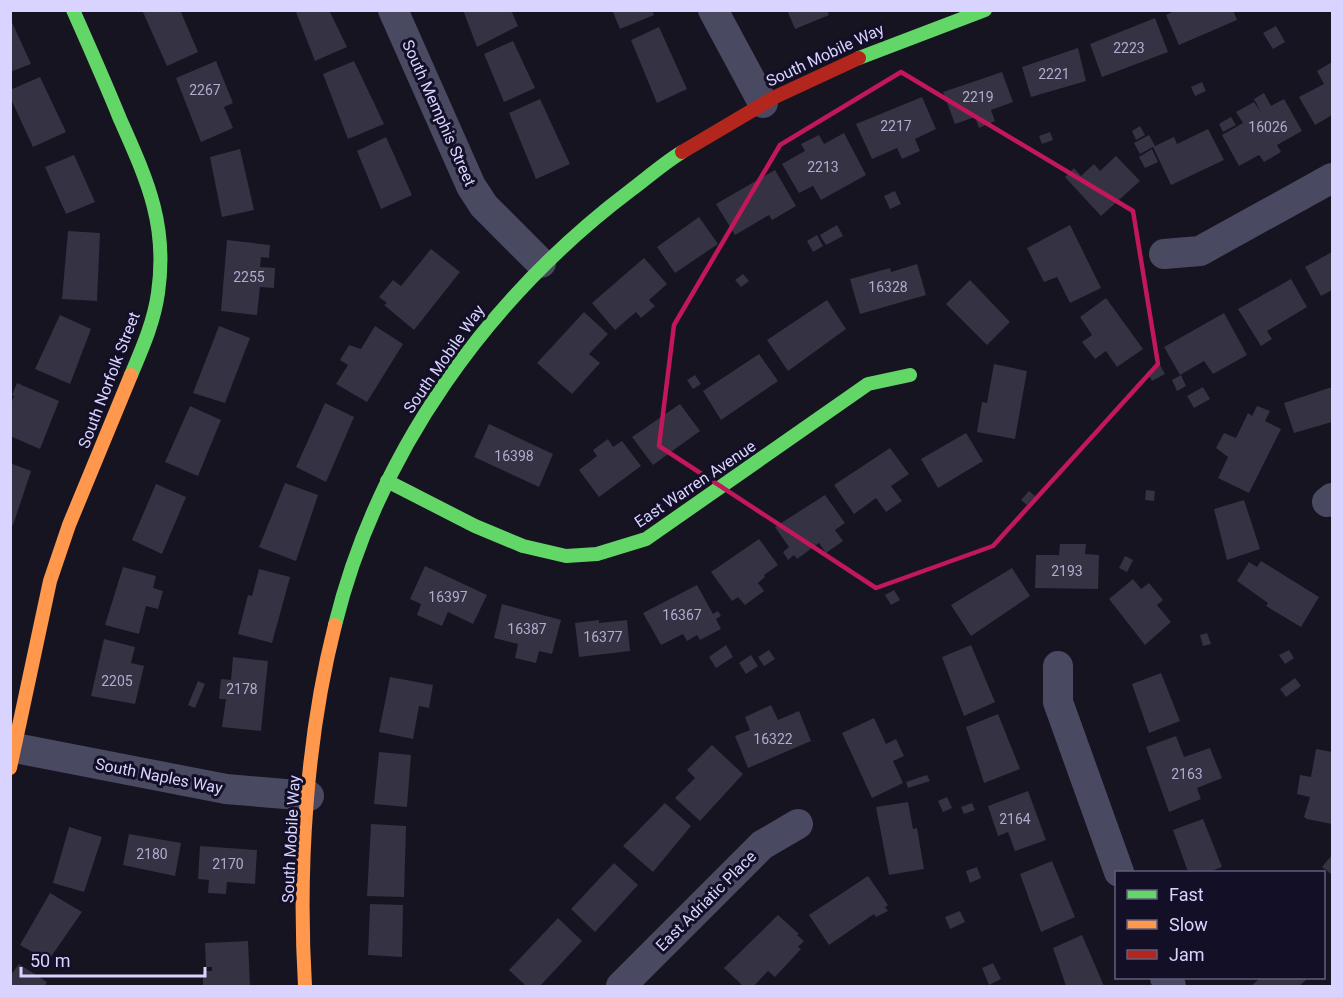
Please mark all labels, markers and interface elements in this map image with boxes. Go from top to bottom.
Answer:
street label: South Mobile Way [763,19,887,91]
street label: South Memphis Street [398,37,480,189]
house number: 2223 [1113,40,1145,56]
house number: 2221 [1038,66,1070,82]
house number: 2267 [189,82,221,98]
house number: 2219 [962,89,994,105]
house number: 2217 [880,118,912,134]
house number: 16026 [1248,119,1288,135]
house number: 2213 [807,159,839,175]
house number: 2255 [233,269,265,285]
house number: 16328 [868,279,908,295]
street label: South Mobile Way [400,301,489,417]
street label: South Norfolk Street [74,309,144,451]
street label: East Warren Avenue [631,436,759,532]
house number: 16398 [494,448,534,464]
house number: 2193 [1051,563,1083,579]
house number: 16397 [428,589,468,605]
house number: 16367 [662,607,702,623]
house number: 16387 [507,621,547,637]
house number: 16377 [583,629,623,645]
house number: 2205 [101,673,133,689]
house number: 2178 [226,681,258,697]
house number: 16322 [753,731,793,747]
street label: South Naples Way [94,754,225,798]
house number: 2163 [1171,766,1203,782]
street label: South Mobile Way [278,774,304,903]
house number: 2164 [999,811,1031,827]
house number: 2180 [136,846,168,862]
street label: East Adriatic Place [652,847,760,955]
house number: 2170 [212,856,244,872]
legend [1115,871,1325,979]
text: Fast [1169,884,1204,905]
text: Slow [1169,914,1208,935]
scale bar [21,940,206,978]
text: Jam [1169,944,1205,965]
text: 50 m [30,950,70,971]

